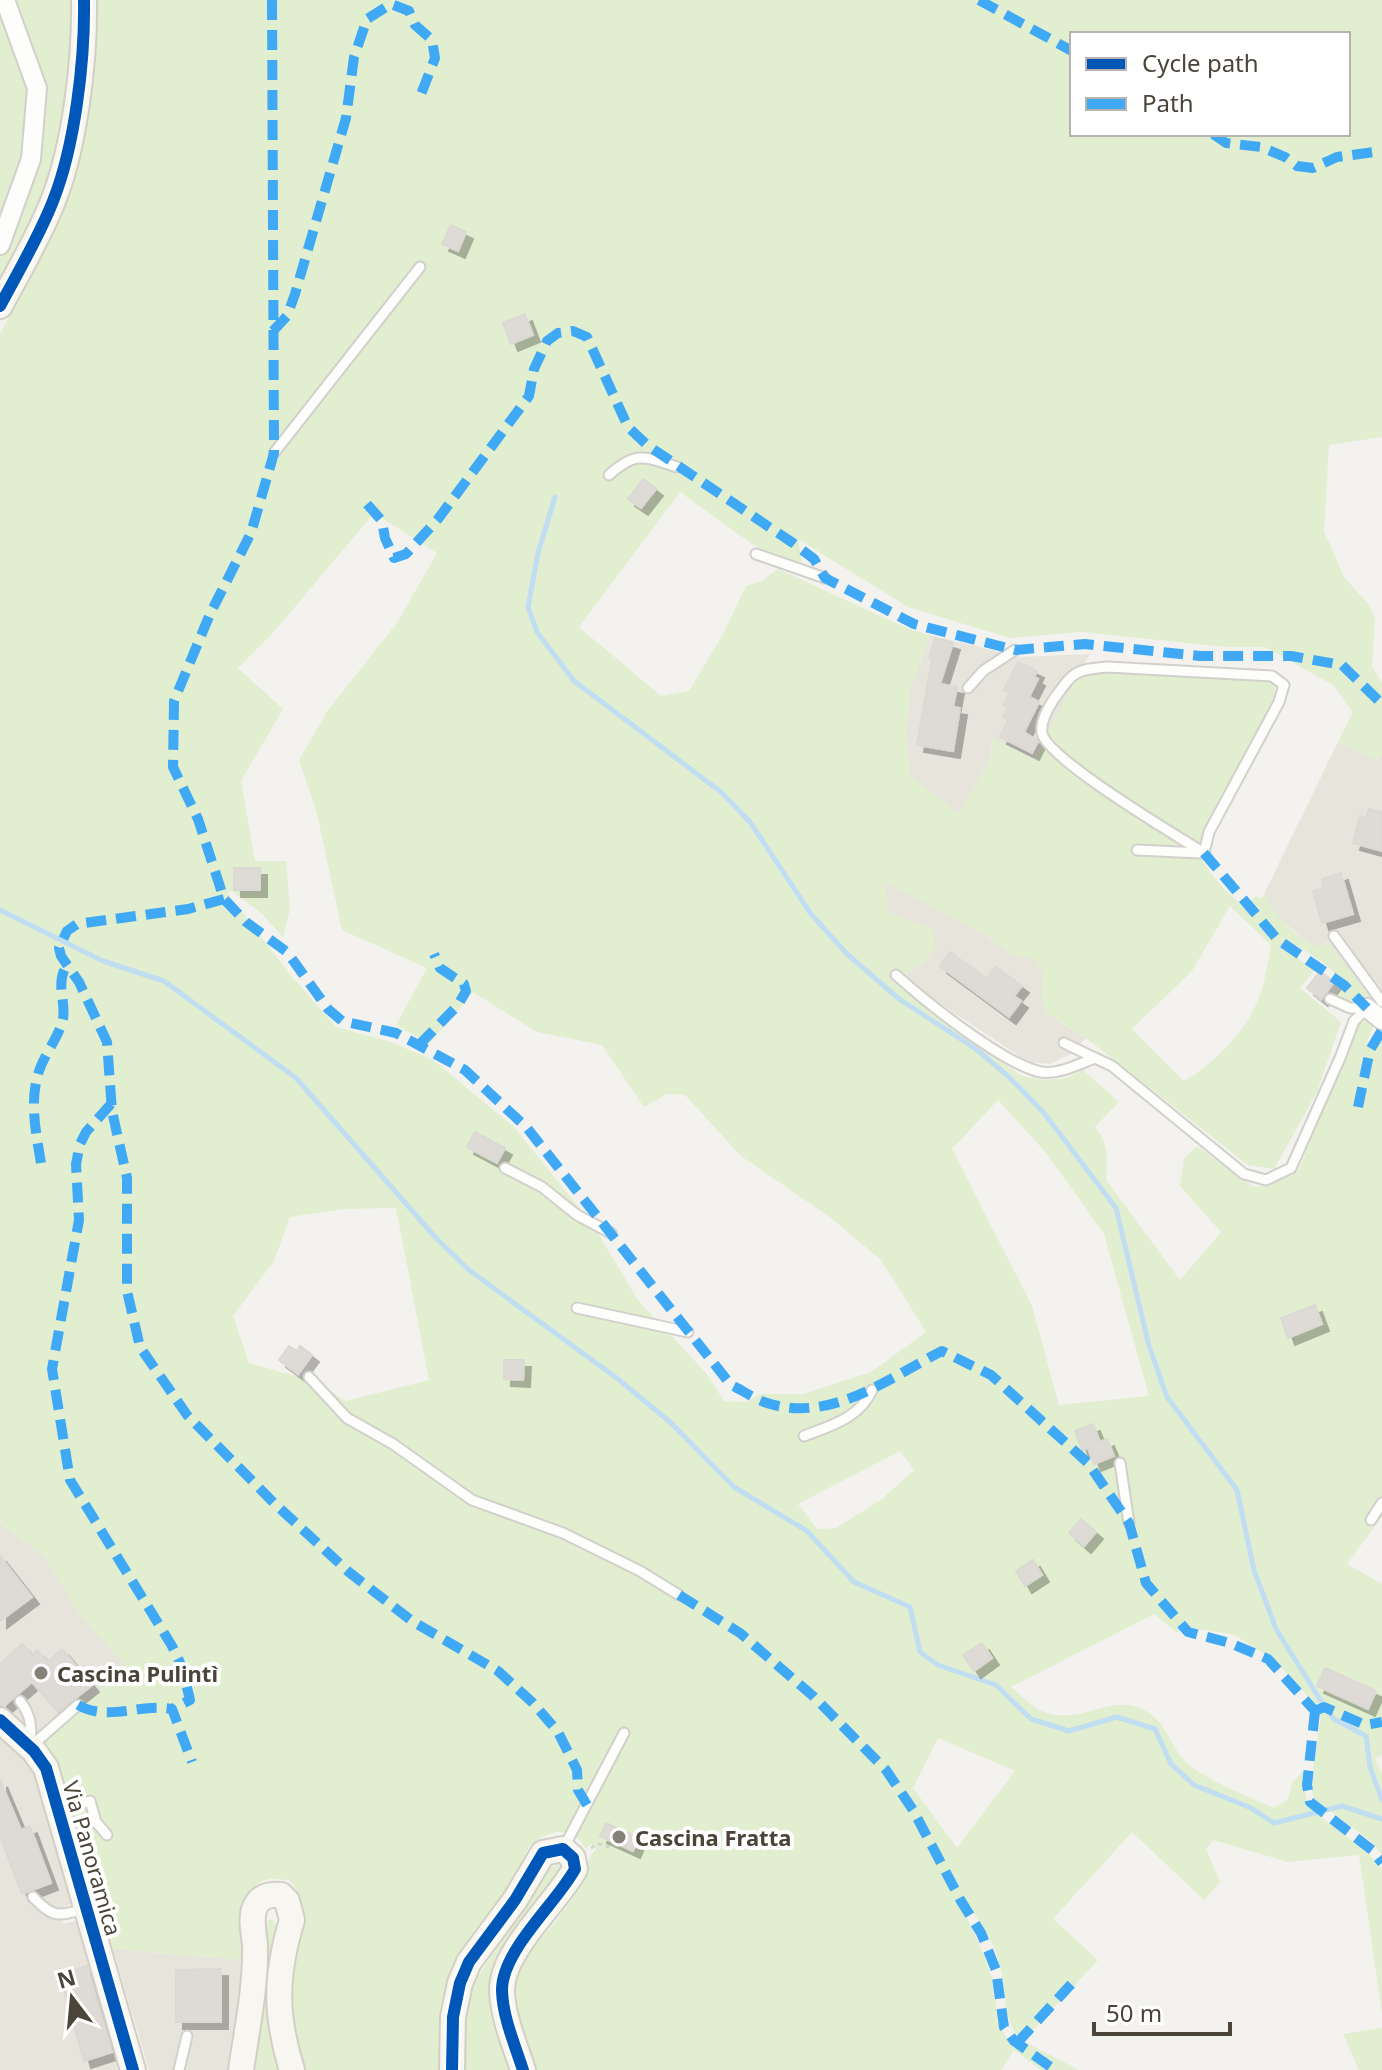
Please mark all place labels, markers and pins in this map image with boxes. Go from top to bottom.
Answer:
place label: Cascina Pulintì [57,1658,218,1688]
marker: Cascina Pulintì [32,1664,50,1682]
place label: Cascina Fratta [635,1822,791,1852]
marker: Cascina Fratta [610,1828,628,1846]

